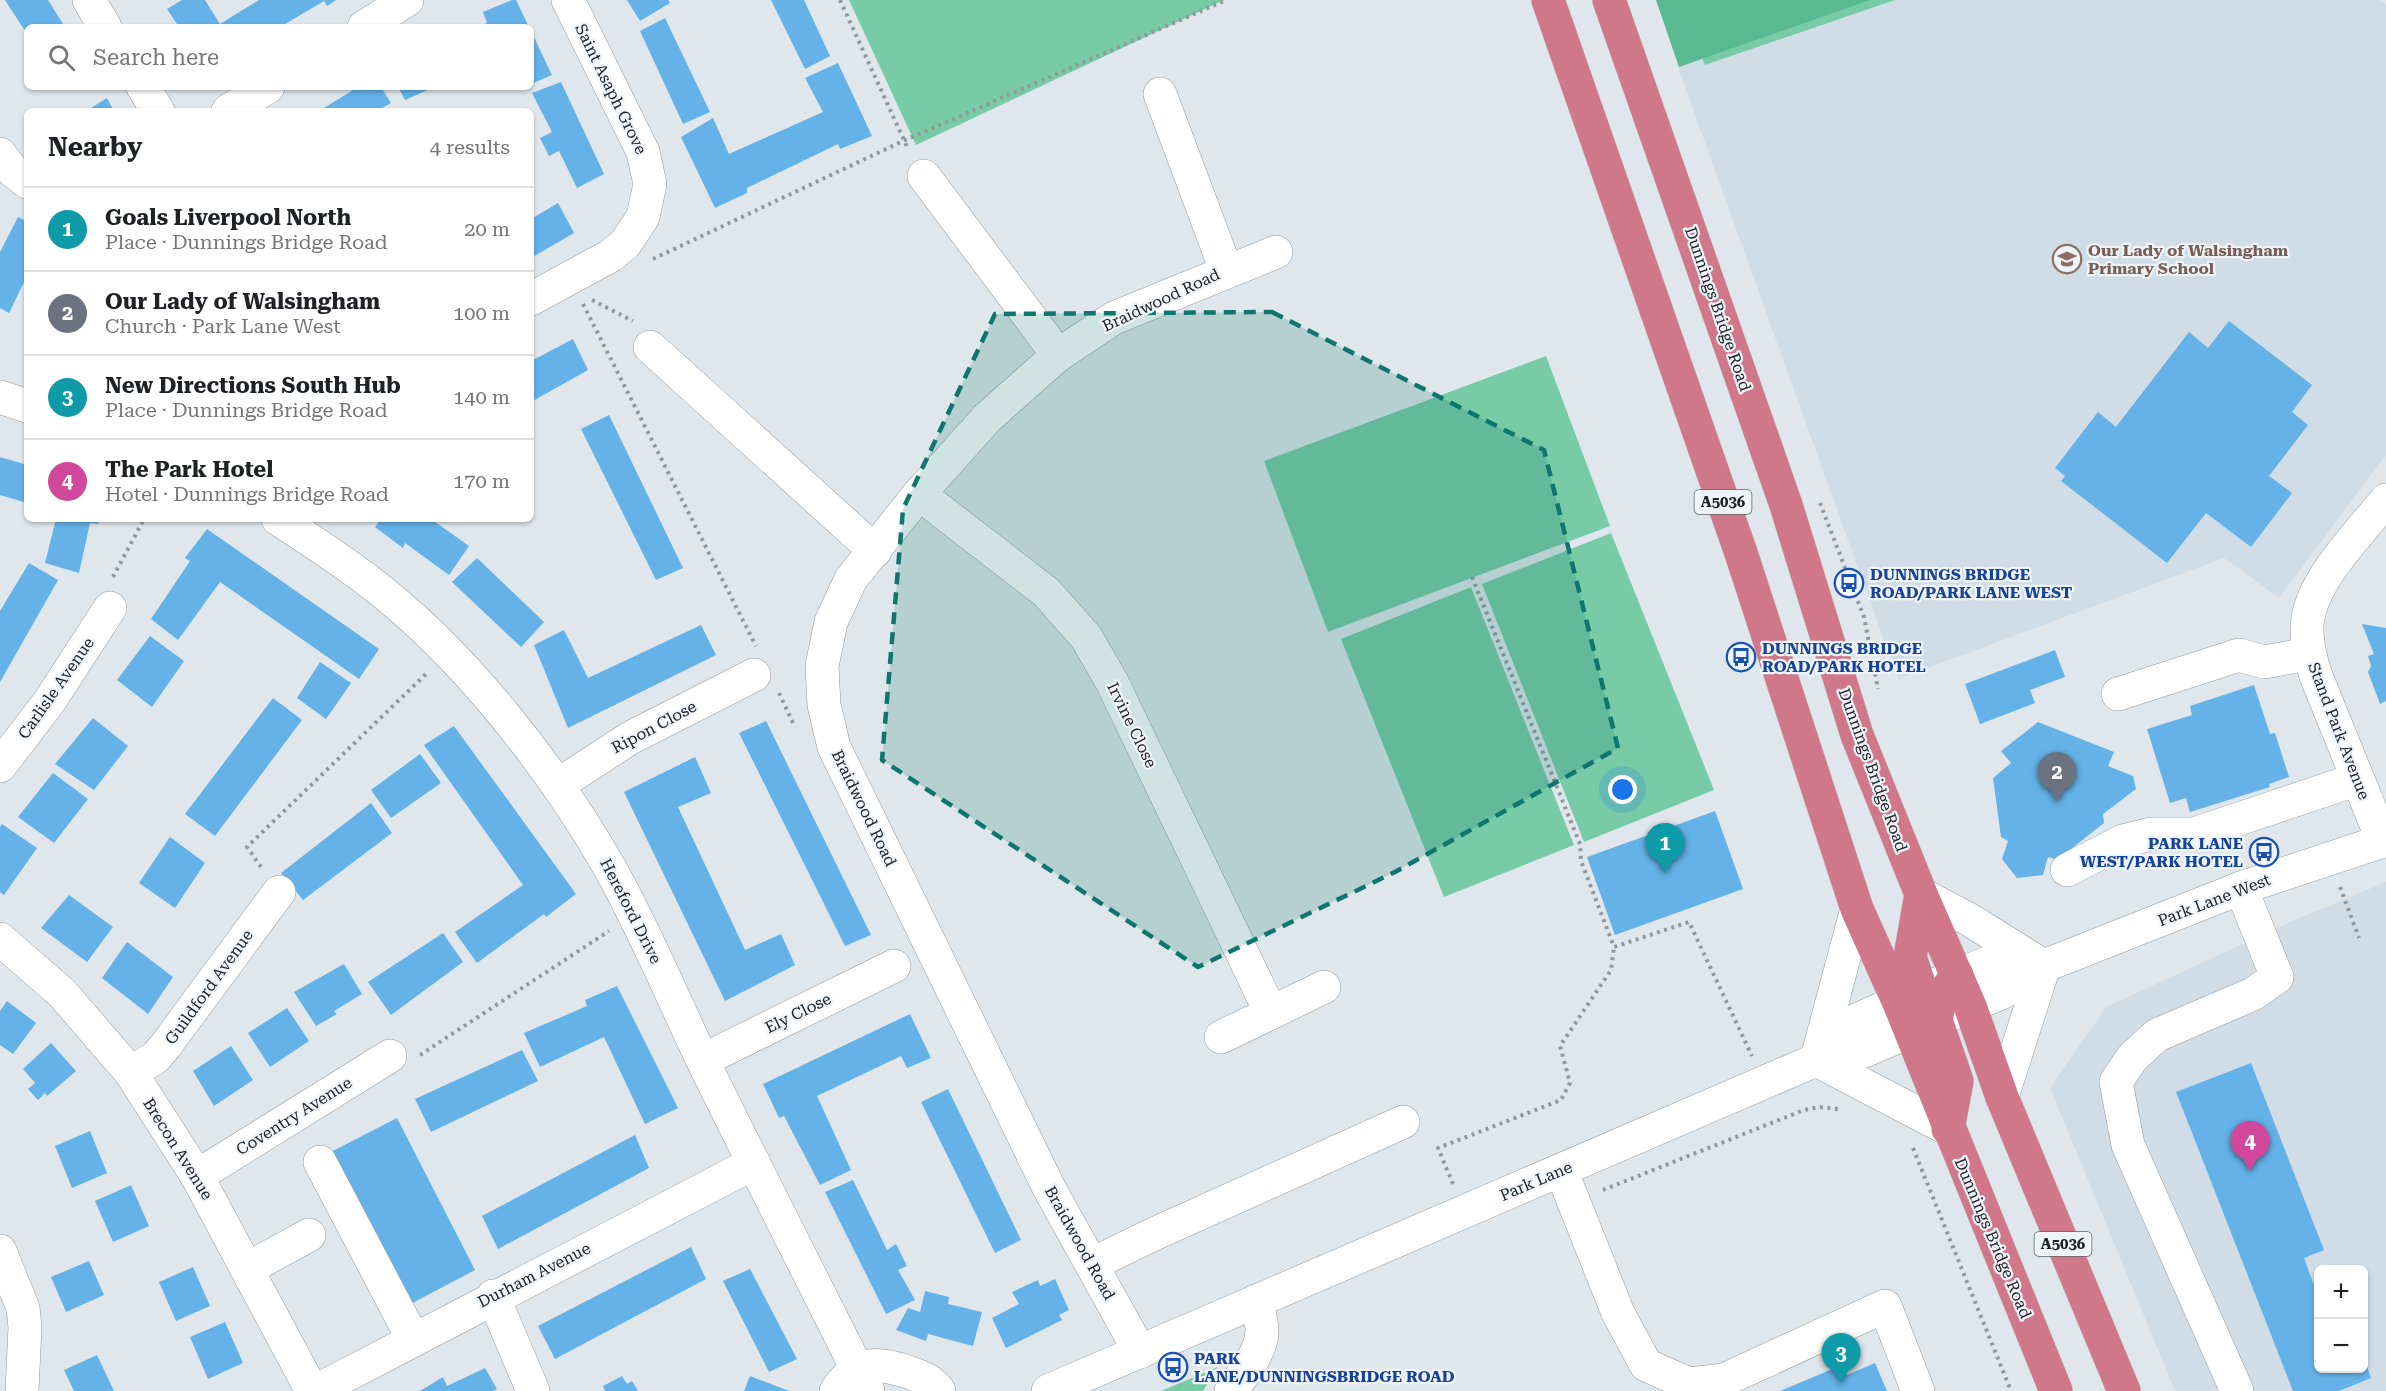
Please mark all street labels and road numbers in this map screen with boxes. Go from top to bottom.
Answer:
street label: Saint Asaph Grove [571,21,651,157]
street label: Dunnings Bridge Road [1681,224,1755,394]
street label: Braidwood Road [1099,264,1223,336]
road number: A5036 [1694,490,1752,514]
street label: Carlisle Avenue [14,633,98,742]
street label: Stand Park Avenue [2304,660,2374,803]
street label: Irvine Close [1103,679,1161,771]
street label: Dunnings Bridge Road [1835,686,1911,854]
street label: Ripon Close [608,697,700,757]
street label: Braidwood Road [828,747,900,869]
street label: Hereford Drive [596,855,666,967]
street label: Park Lane West [2155,870,2273,930]
street label: Guildford Avenue [161,926,257,1048]
street label: Ely Close [762,989,834,1037]
street label: Coventry Avenue [233,1073,356,1159]
street label: Brecon Avenue [139,1095,217,1204]
street label: Dunnings Bridge Road [1951,1155,2035,1321]
street label: Park Lane [1497,1157,1575,1205]
street label: Braidwood Road [1041,1183,1119,1303]
road number: A5036 [2034,1232,2092,1256]
street label: Durham Avenue [474,1238,594,1312]

